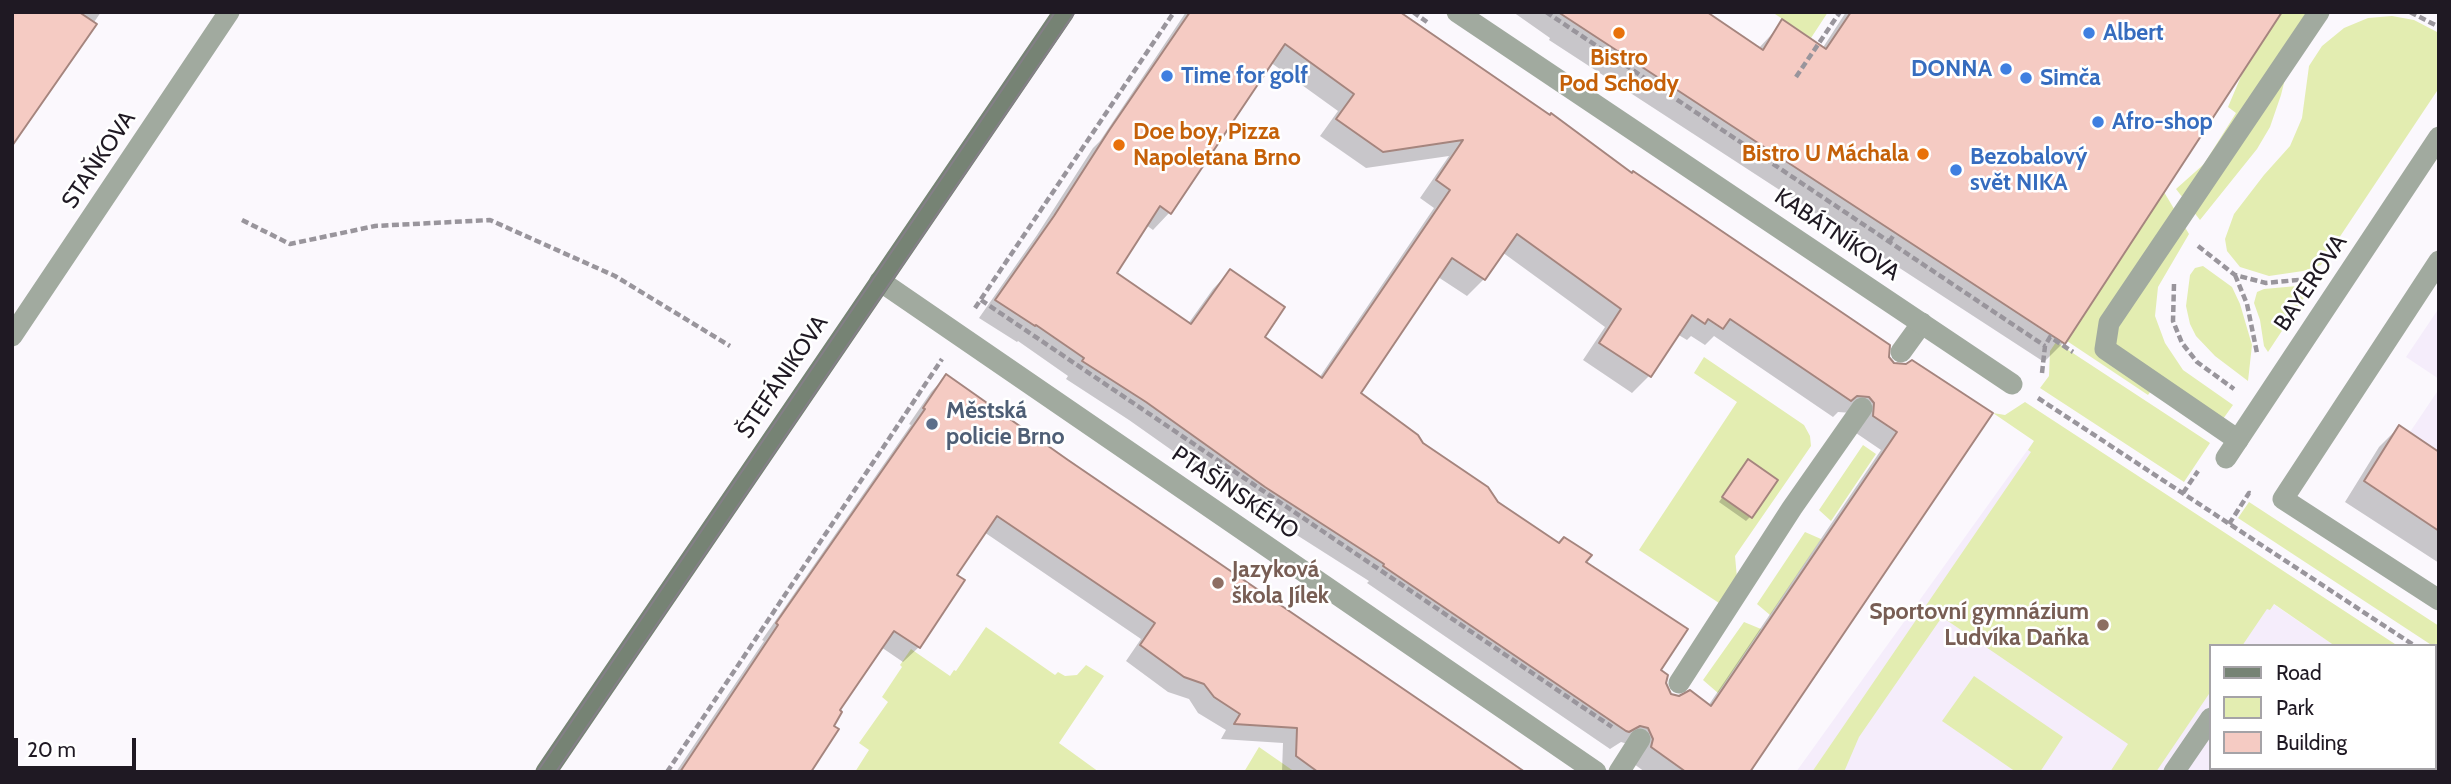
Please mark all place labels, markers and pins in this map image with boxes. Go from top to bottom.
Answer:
place label: Albert [2103,19,2164,47]
marker: Bistro Pod Schody [1611,25,1627,41]
marker: Albert [2081,25,2097,41]
place label: Bistro Pod Schody [1559,44,1679,98]
place label: DONNA [1911,55,1992,83]
marker: DONNA [1998,61,2014,77]
place label: Time for golf [1181,62,1308,90]
place label: Simča [2040,64,2101,92]
marker: Time for golf [1159,68,1175,84]
marker: Simča [2018,70,2034,86]
place label: Afro-shop [2112,108,2213,136]
marker: Afro-shop [2090,114,2106,130]
place label: Doe boy, Pizza Napoletana Brno [1133,118,1301,172]
marker: Doe boy, Pizza Napoletana Brno [1111,137,1127,153]
place label: Bistro U Máchala [1742,140,1909,168]
place label: Bezobalový svět NIKA [1970,143,2087,197]
marker: Bistro U Máchala [1915,146,1931,162]
marker: Bezobalový svět NIKA [1948,162,1964,178]
place label: Městská policie Brno [946,397,1064,451]
marker: Městská policie Brno [924,416,940,432]
place label: Jazyková škola Jílek [1232,556,1329,610]
marker: Jazyková škola Jílek [1210,575,1226,591]
place label: Sportovní gymnázium Ludvíka Daňka [1869,598,2089,652]
marker: Sportovní gymnázium Ludvíka Daňka [2095,617,2111,633]

